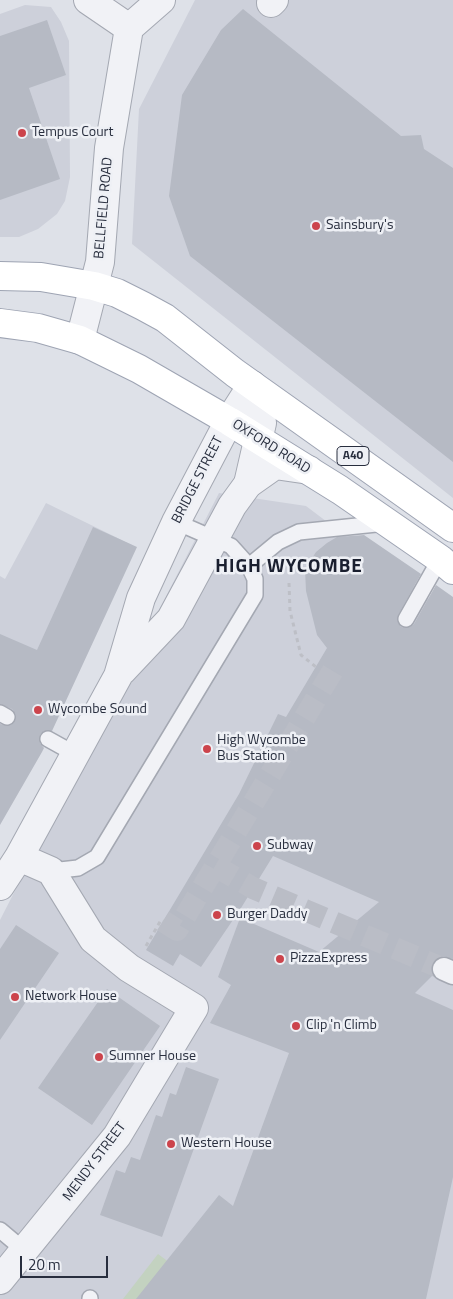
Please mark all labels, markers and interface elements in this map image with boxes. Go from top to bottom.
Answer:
place label: Tempus Court [32,125,113,141]
marker: Tempus Court [16,127,28,139]
street label: BELLFIELD ROAD [91,156,117,260]
place label: Sainsbury's [326,218,393,234]
marker: Sainsbury's [310,220,322,232]
street label: OXFORD ROAD [229,416,313,478]
street label: BRIDGE STREET [169,434,227,526]
road number: A40 [337,446,369,466]
district label: HIGH WYCOMBE [214,556,364,578]
place label: Wycombe Sound [48,702,147,718]
marker: Wycombe Sound [32,704,44,716]
place label: High Wycombe Bus Station [217,733,306,766]
marker: High Wycombe Bus Station [201,743,213,755]
place label: Subway [267,838,314,854]
marker: Subway [251,840,263,852]
place label: Burger Daddy [227,907,308,923]
marker: Burger Daddy [211,909,223,921]
place label: PizzaExpress [290,951,367,967]
marker: PizzaExpress [274,953,286,965]
place label: Network House [25,989,117,1005]
marker: Network House [9,991,21,1003]
place label: Clip 'n Climb [306,1018,377,1034]
marker: Clip 'n Climb [290,1020,302,1032]
place label: Sumner House [109,1049,196,1065]
marker: Sumner House [93,1051,105,1063]
street label: MENDY STREET [60,1119,130,1205]
place label: Western House [181,1136,272,1152]
marker: Western House [165,1138,177,1150]
scale bar [22,1246,110,1278]
text: 20 m [28,1253,61,1276]

